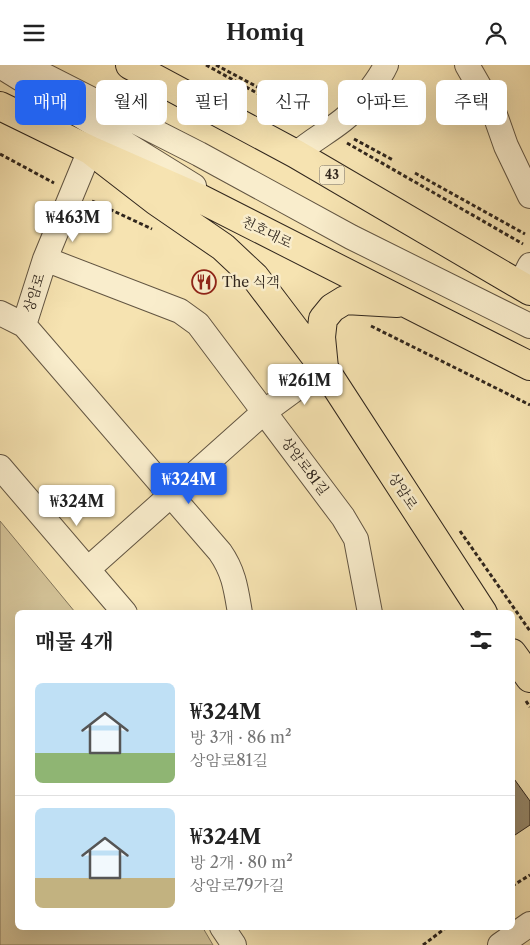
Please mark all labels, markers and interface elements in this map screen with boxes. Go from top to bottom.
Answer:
icon: menu [20,19,48,47]
text: Homiq [226,19,304,46]
icon: person [482,19,510,47]
chip: 매매 [15,80,86,125]
chip: 월세 [96,80,167,125]
chip: 필터 [177,80,247,125]
chip: 신규 [257,80,328,125]
chip: 아파트 [338,80,426,125]
chip: 주택 [436,80,507,125]
road number: 43 [320,165,344,185]
pin: ₩463M [38,201,108,243]
text: ₩463M [46,207,100,227]
street label: 천호대로 [239,212,296,252]
restaurant icon: The 식객 [191,269,217,295]
street label: 상암로 [19,270,49,315]
place label: The 식객 [222,273,280,291]
pin: ₩261M [270,363,340,406]
text: ₩261M [279,370,331,390]
street label: 상암로81길 [277,433,333,499]
pin: ₩324M [154,463,224,505]
text: ₩324M [162,469,216,489]
street label: 상암로 [384,469,422,513]
pin: ₩324M [42,485,112,527]
text: ₩324M [50,491,104,511]
icon: filters [467,626,495,654]
text: 매물 4개 [35,629,114,654]
text: ₩324M [190,699,261,724]
icon: home [75,703,135,763]
text: 방 3개 · 86 m² [190,727,292,747]
text: 상암로81길 [190,750,268,770]
text: ₩324M [190,824,261,849]
icon: home [75,828,135,888]
text: 방 2개 · 80 m² [190,852,293,872]
text: 상암로79가길 [190,875,285,895]

